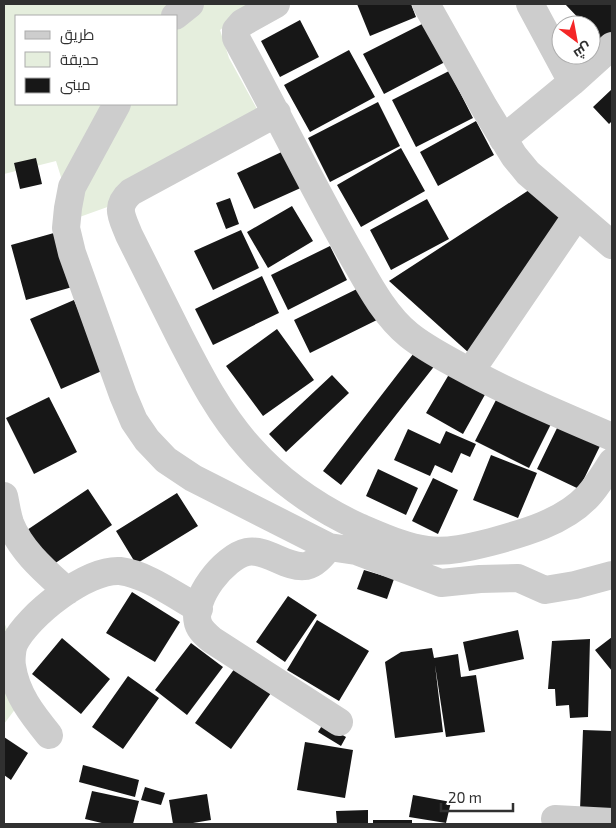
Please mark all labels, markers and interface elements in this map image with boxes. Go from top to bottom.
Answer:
legend [15,15,178,105]
north arrow [551,15,601,65]
text: طريق [60,25,94,45]
text: ش [570,39,595,63]
text: حديقة [60,50,99,68]
text: مبنى [60,75,91,95]
scale bar [441,780,514,812]
text: 20 m [448,788,482,806]

